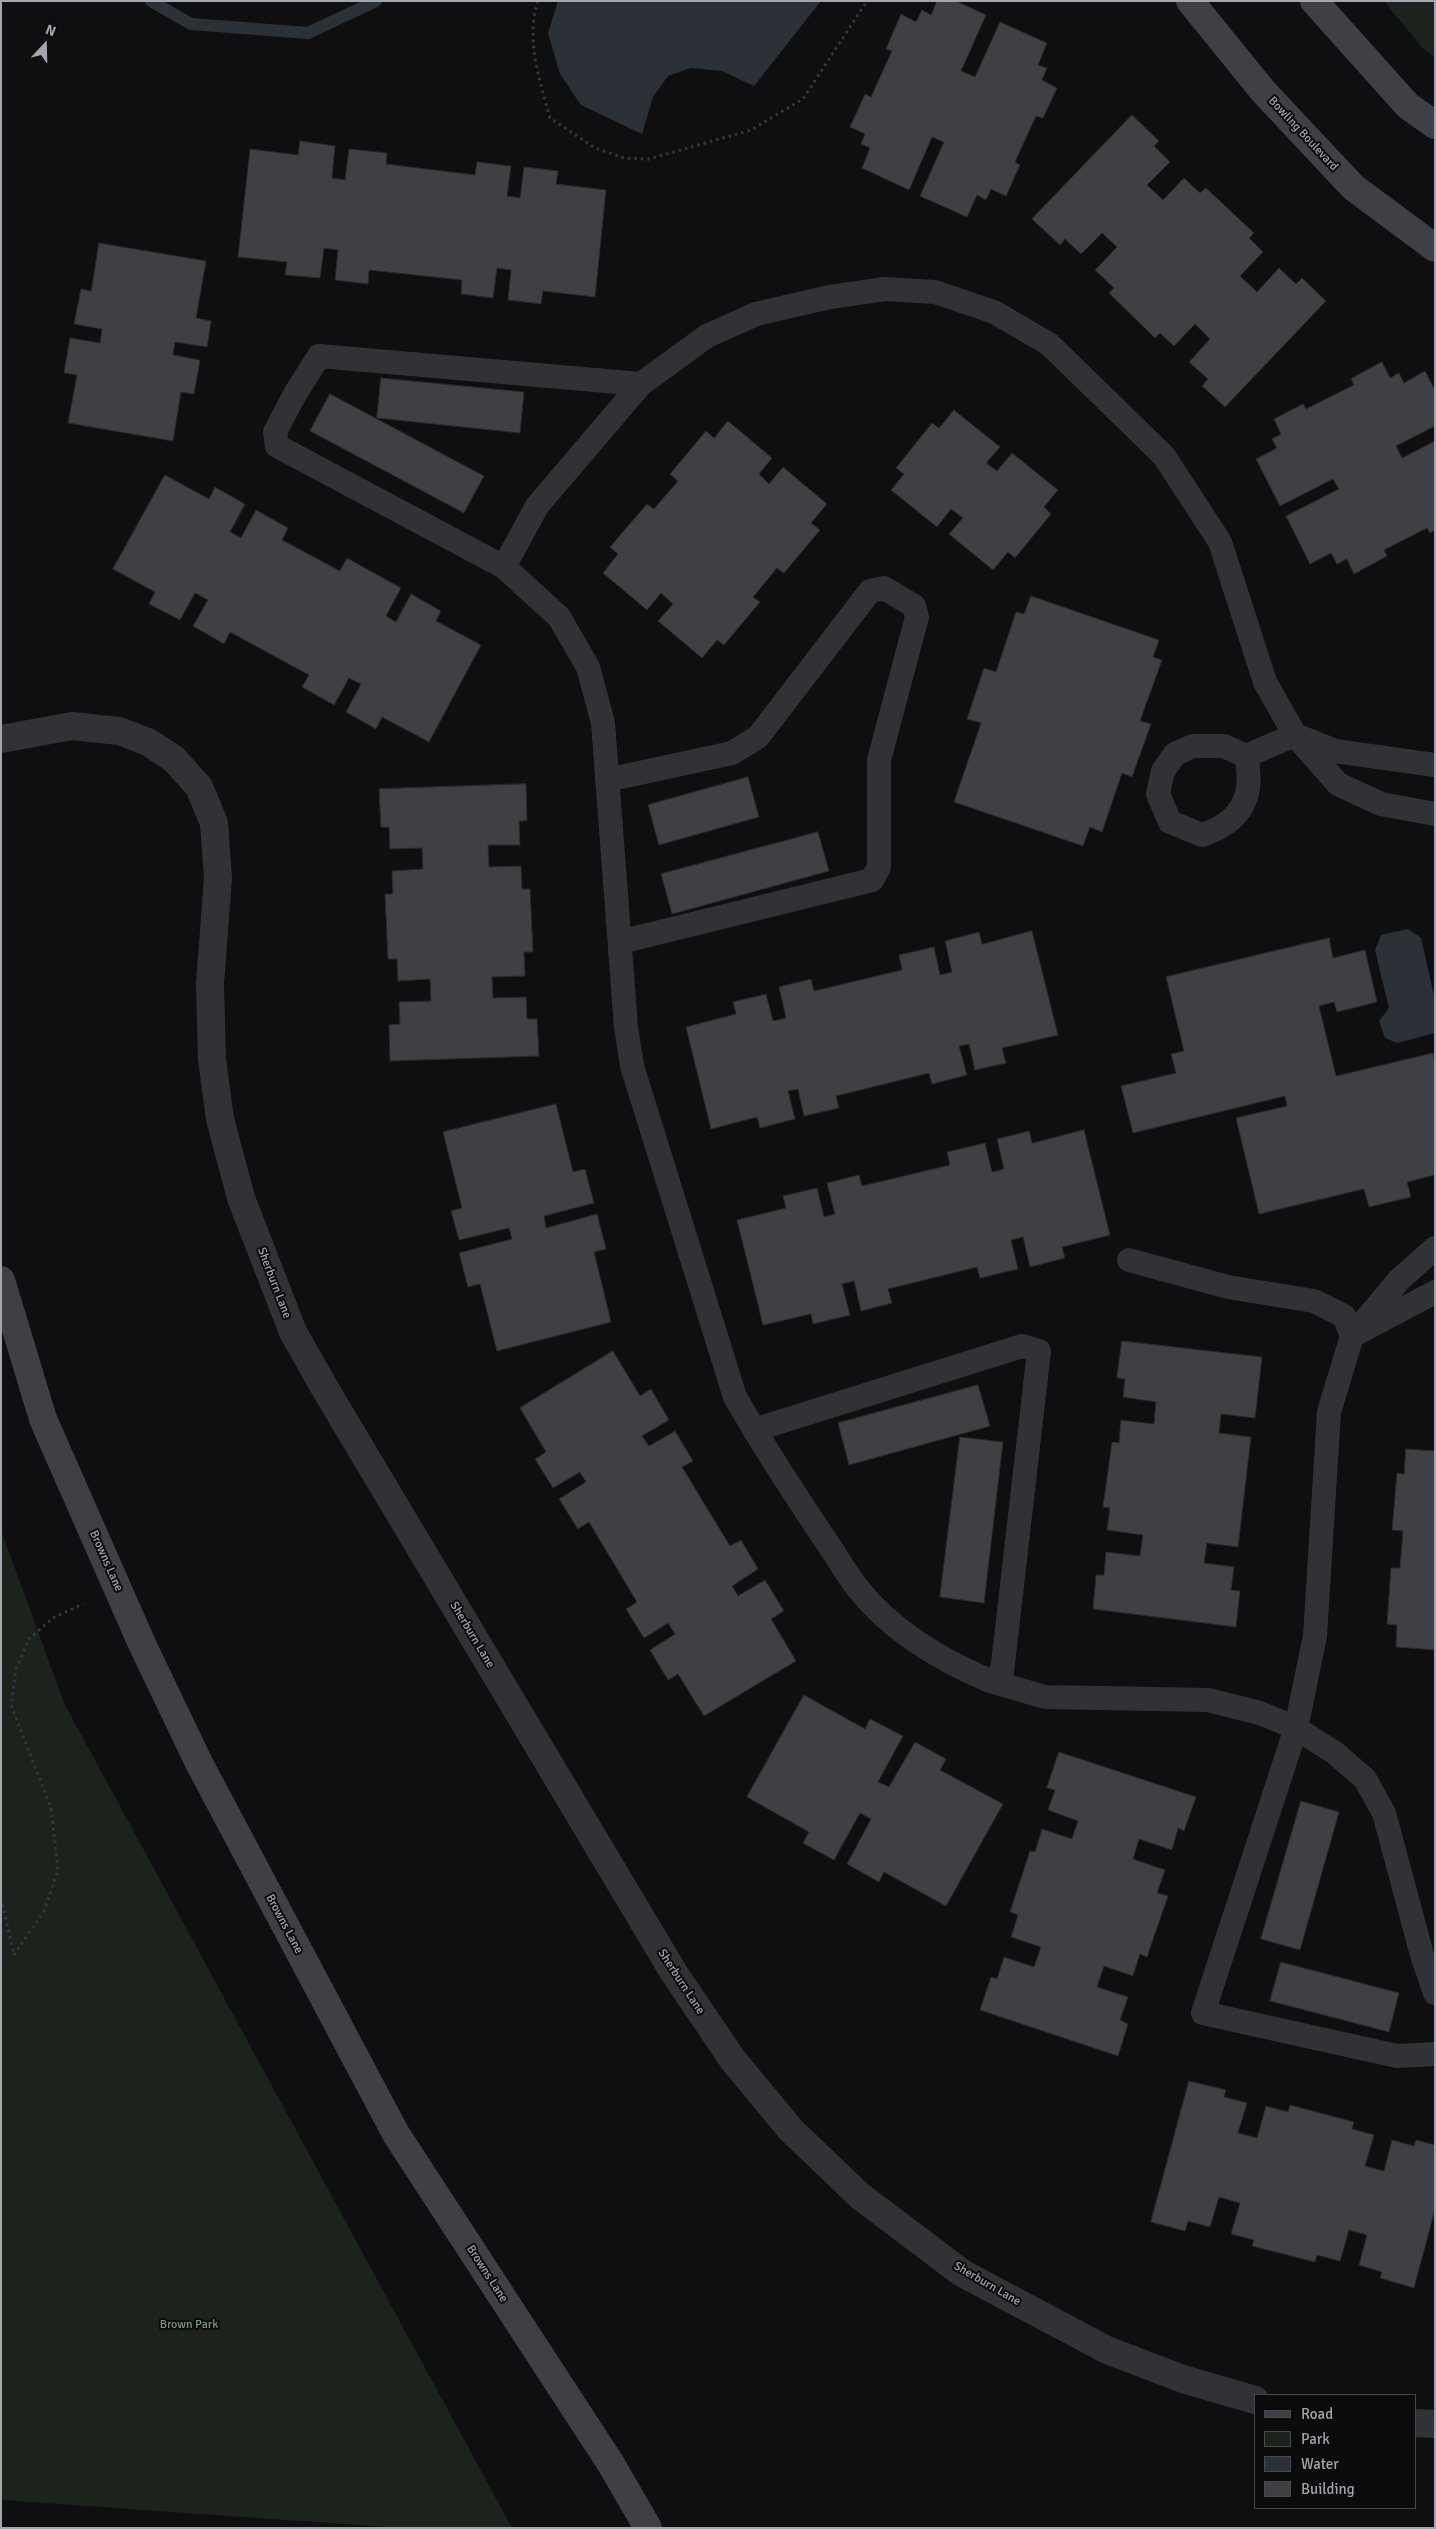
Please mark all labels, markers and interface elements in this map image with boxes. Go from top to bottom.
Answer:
north arrow [20,20,70,70]
text: N [43,21,58,40]
street label: Bowling Boulevard [1265,94,1341,174]
street label: Sherburn Lane [254,1245,294,1321]
street label: Browns Lane [86,1528,126,1594]
street label: Sherburn Lane [447,1599,497,1671]
street label: Browns Lane [262,1892,306,1956]
street label: Sherburn Lane [655,1947,707,2017]
street label: Browns Lane [463,2243,511,2305]
street label: Sherburn Lane [951,2259,1023,2309]
park label: Brown Park [160,2318,218,2332]
legend [1254,2394,1416,2509]
text: Road [1301,2405,1333,2423]
text: Park [1301,2430,1330,2448]
text: Water [1301,2455,1339,2473]
text: Building [1301,2480,1355,2498]

